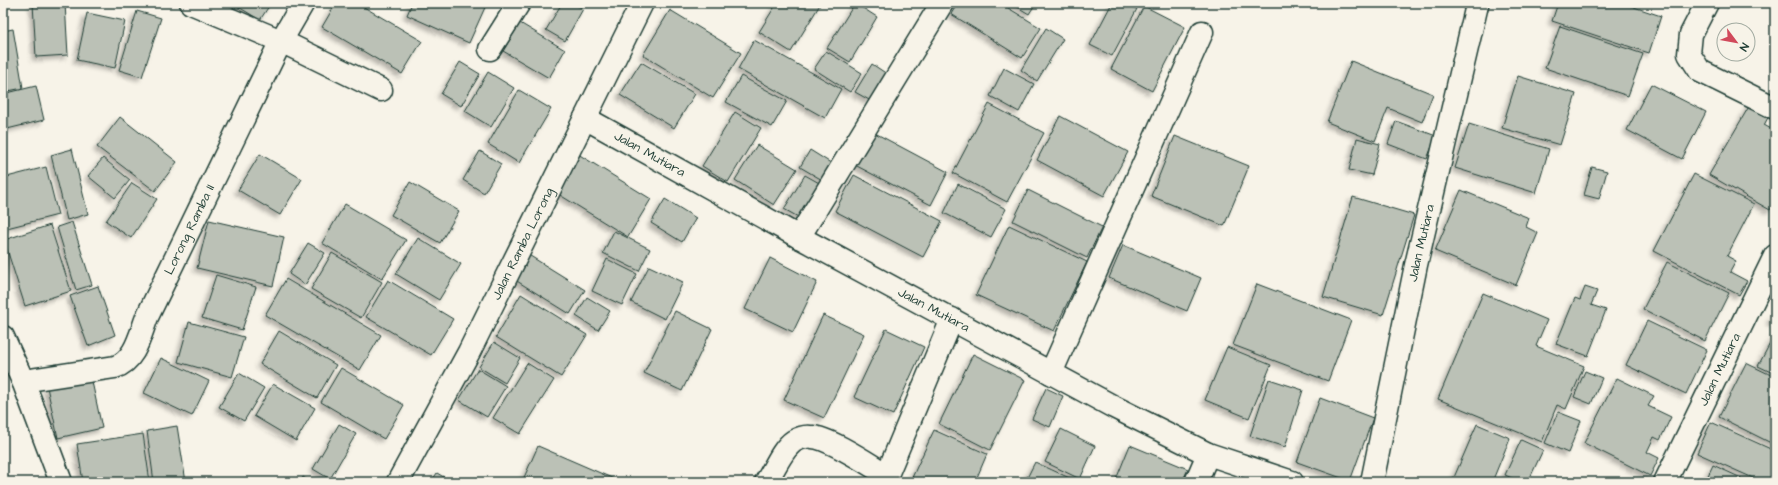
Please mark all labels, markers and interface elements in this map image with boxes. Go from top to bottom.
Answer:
north arrow [1716,22,1756,62]
text: N [1736,40,1752,54]
street label: Jalan Mutiara [611,127,689,181]
street label: Lorong Ramba II [160,181,219,278]
street label: Jalan Ramba Lorong [487,184,559,303]
street label: Jalan Mutiara [1404,202,1439,283]
street label: Jalan Mutiara [895,283,973,337]
street label: Jalan Mutiara [1694,330,1745,409]

